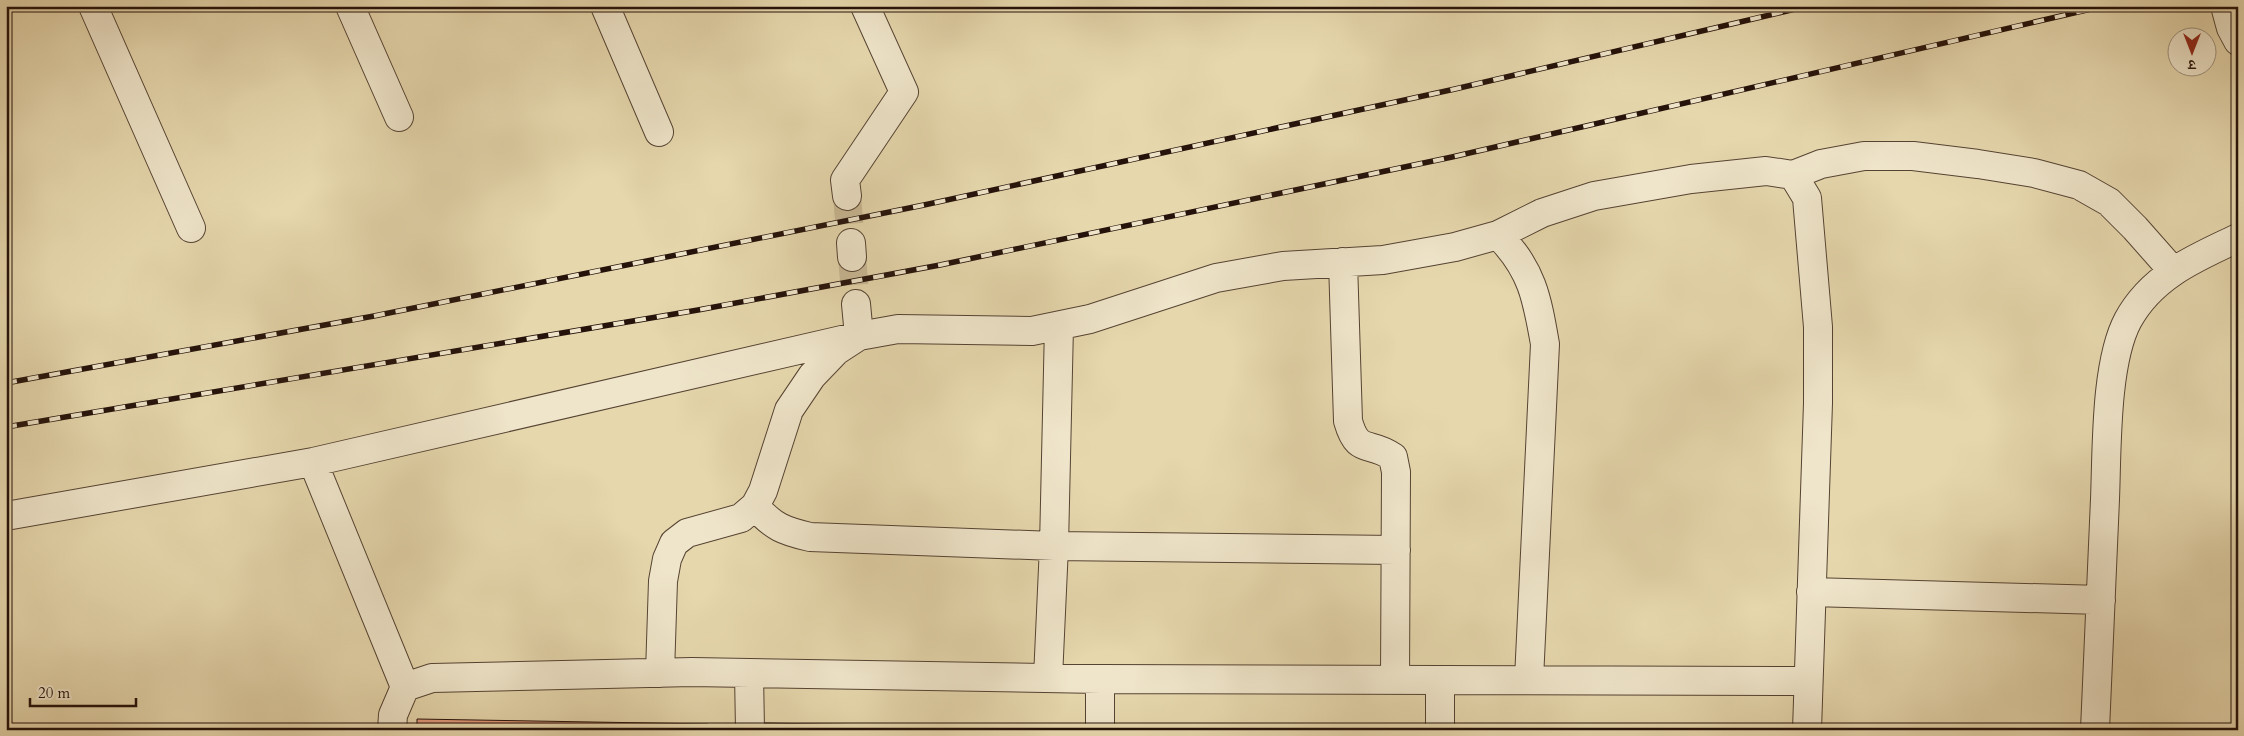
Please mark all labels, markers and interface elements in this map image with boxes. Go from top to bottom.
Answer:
north arrow [2166,28,2216,78]
text: उ [2188,55,2197,74]
scale bar [30,676,136,708]
text: 20 m [38,683,70,703]

